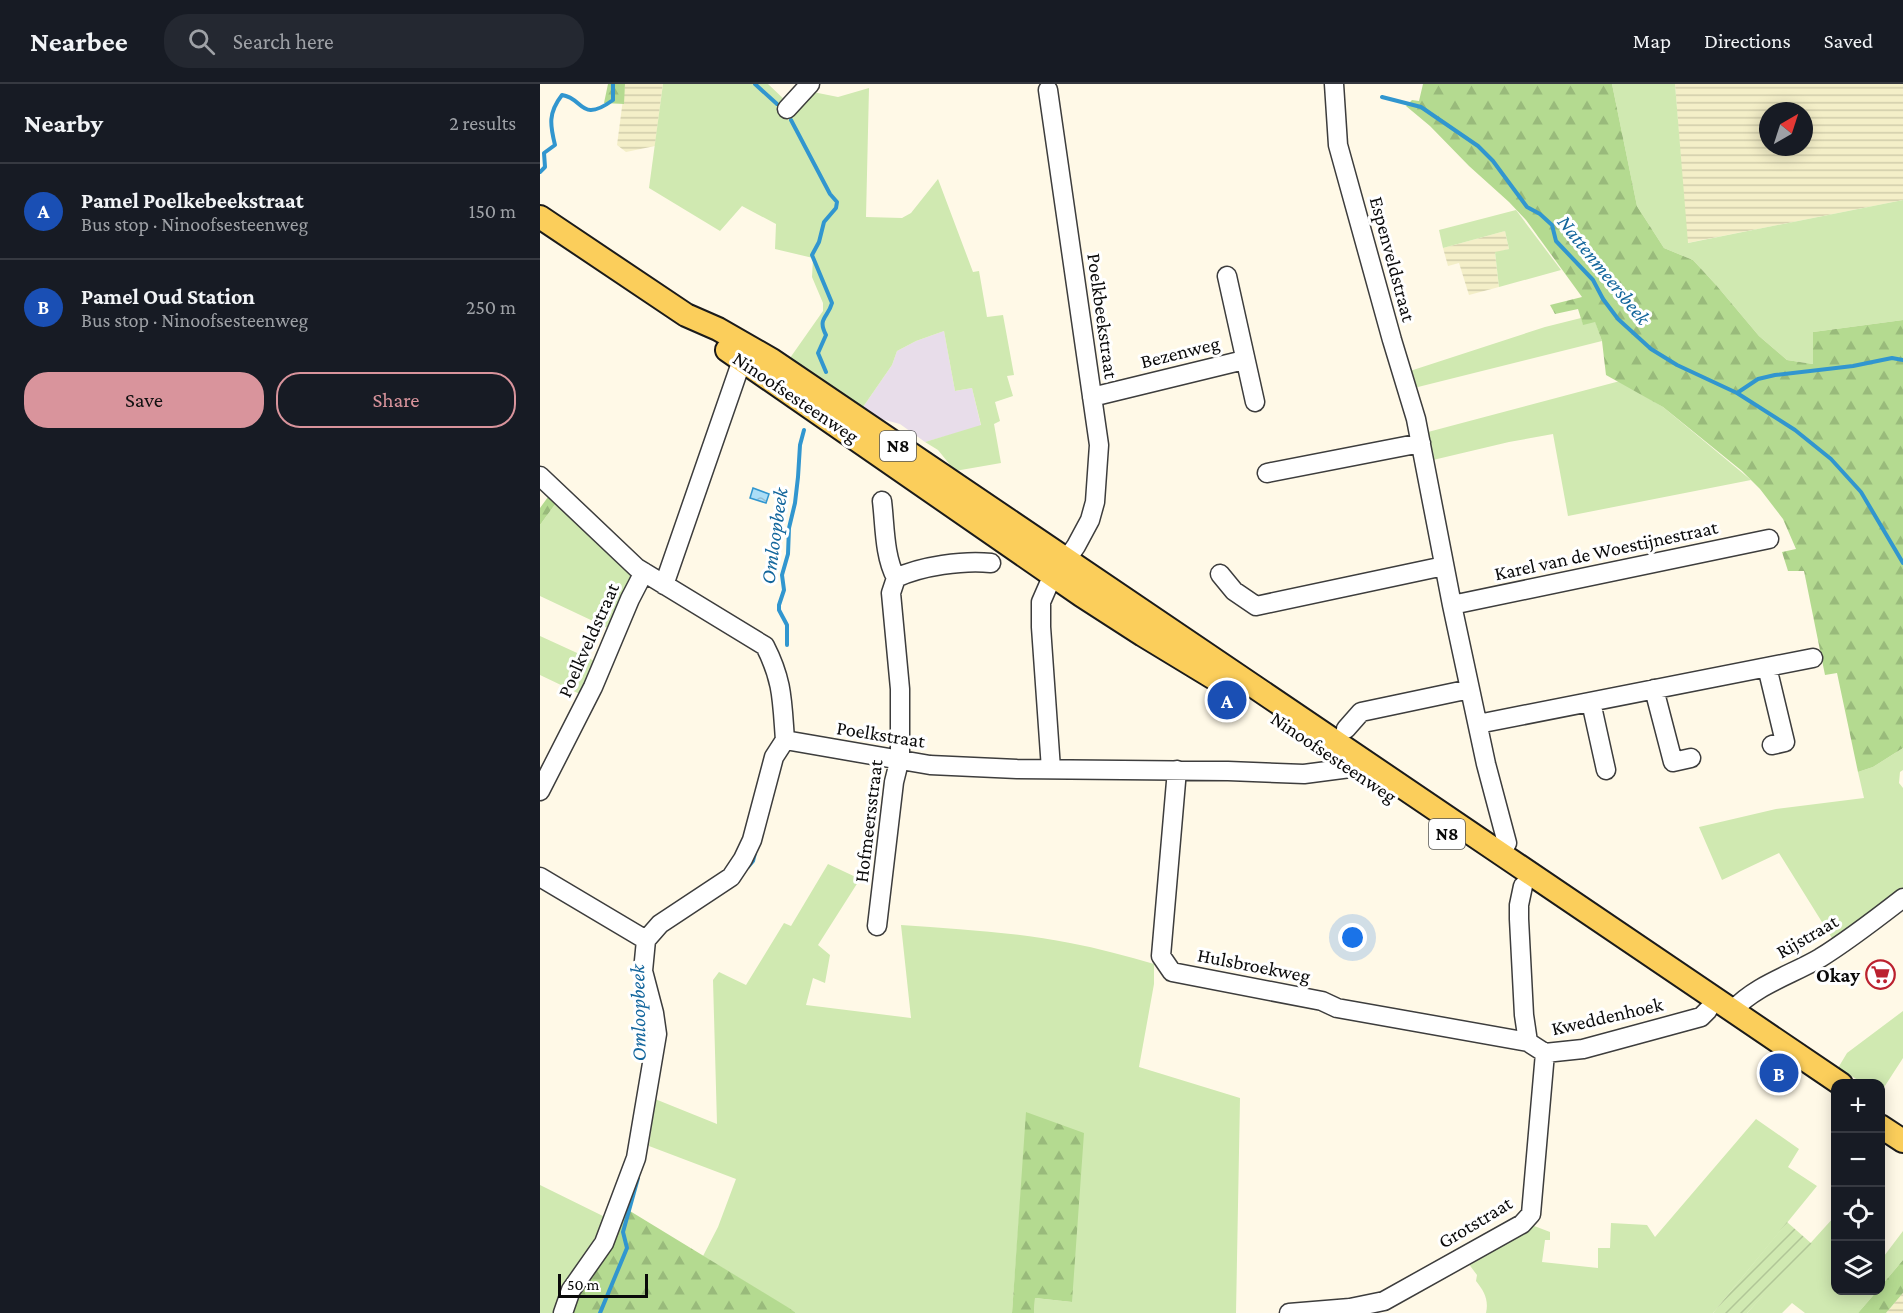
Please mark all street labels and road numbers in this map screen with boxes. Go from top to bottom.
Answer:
street label: Espenveldstraat [1365,194,1420,325]
street label: Poelkbeekstraat [1083,252,1123,381]
street label: Bezenweg [1138,331,1222,373]
street label: Ninoofsesteenweg [728,347,863,448]
road number: N8 [880,431,916,461]
street label: Karel van de Woestijnestraat [1492,515,1720,585]
street label: Poelkveldstraat [553,579,623,701]
street label: Ninoofsesteenweg [1266,707,1401,808]
street label: Poelkstraat [835,716,927,752]
street label: Hofmeersstraat [850,758,887,884]
road number: N8 [1429,819,1465,849]
street label: Rijstraat [1772,909,1843,963]
street label: Hulsbroekweg [1195,943,1313,988]
street label: Kweddenhoek [1549,992,1665,1039]
street label: Grotstraat [1434,1191,1516,1253]

